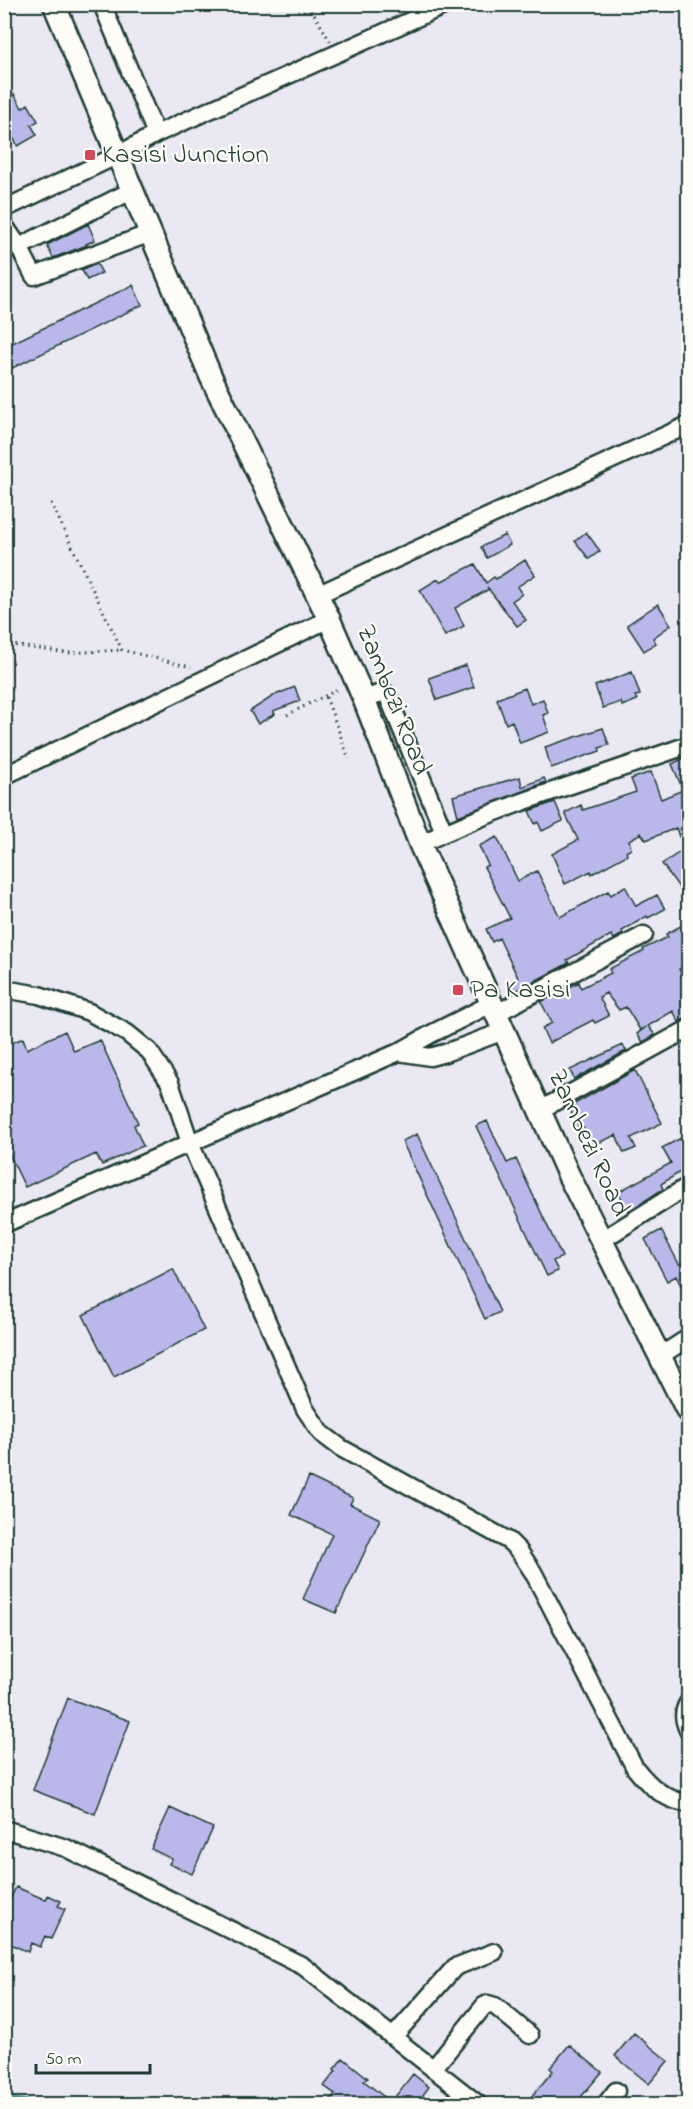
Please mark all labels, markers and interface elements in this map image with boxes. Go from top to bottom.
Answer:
place label: Kasisi Junction [102,136,269,175]
marker: Kasisi Junction [83,148,97,162]
street label: Zambezi Road [345,619,441,781]
place label: Pa Kasisi [470,971,570,1010]
marker: Pa Kasisi [451,983,465,997]
street label: Zambezi Road [537,1063,639,1223]
scale bar [36,2037,150,2075]
text: 50 m [45,2047,82,2073]

